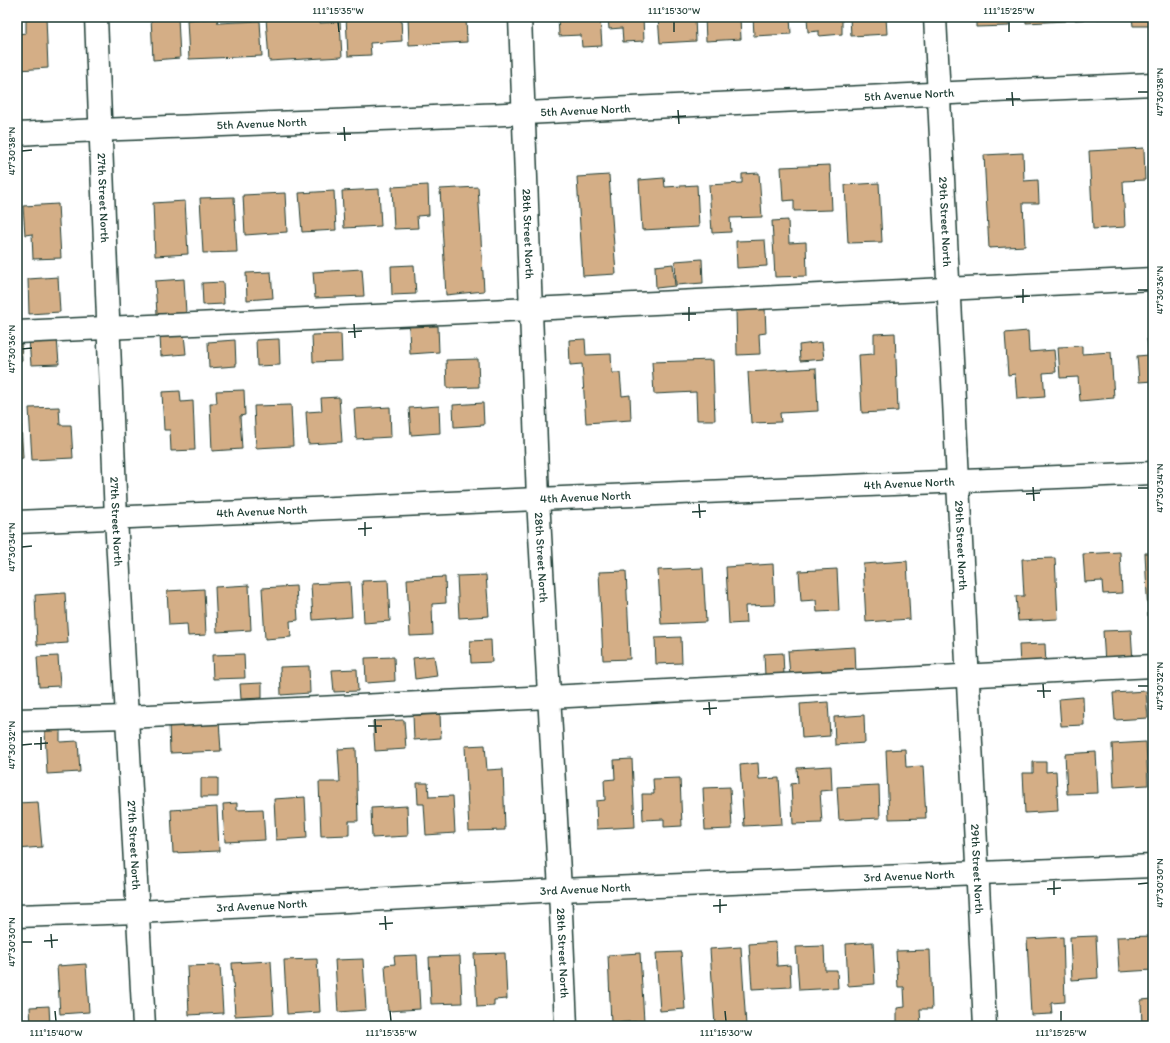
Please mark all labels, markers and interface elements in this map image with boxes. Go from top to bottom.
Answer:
text: 111°15'35"W [312,4,364,17]
text: 111°15'30"W [648,4,701,17]
text: 111°15'25"W [983,4,1035,17]
text: 47°30'38"N [1153,67,1166,116]
street label: 5th Avenue North [864,86,955,104]
street label: 5th Avenue North [540,101,631,119]
street label: 5th Avenue North [216,115,308,132]
text: 47°30'38"N [5,126,18,175]
street label: 27th Street North [94,153,112,243]
street label: 29th Street North [936,176,954,267]
street label: 28th Street North [519,188,537,279]
text: 47°30'36"N [1153,265,1166,314]
text: 47°30'36"N [5,324,18,373]
text: 47°30'34"N [1153,463,1166,513]
street label: 4th Avenue North [863,474,956,492]
street label: 27th Street North [107,476,126,567]
street label: 4th Avenue North [540,488,632,506]
street label: 29th Street North [952,500,970,591]
street label: 4th Avenue North [216,502,308,520]
street label: 28th Street North [532,512,551,603]
text: 47°30'34"N [5,522,18,572]
text: 47°30'32"N [1153,662,1166,710]
text: 47°30'32"N [5,721,18,769]
street label: 27th Street North [125,800,143,890]
street label: 29th Street North [968,824,986,914]
text: 47°30'30"N [1153,858,1166,908]
street label: 3rd Avenue North [863,867,955,885]
street label: 3rd Avenue North [540,880,632,898]
street label: 3rd Avenue North [216,896,308,915]
street label: 28th Street North [554,907,572,999]
text: 47°30'30"N [5,917,18,967]
text: 111°15'40"W [30,1026,83,1039]
text: 111°15'35"W [365,1026,417,1039]
text: 111°15'30"W [700,1026,753,1039]
text: 111°15'25"W [1035,1026,1087,1039]

